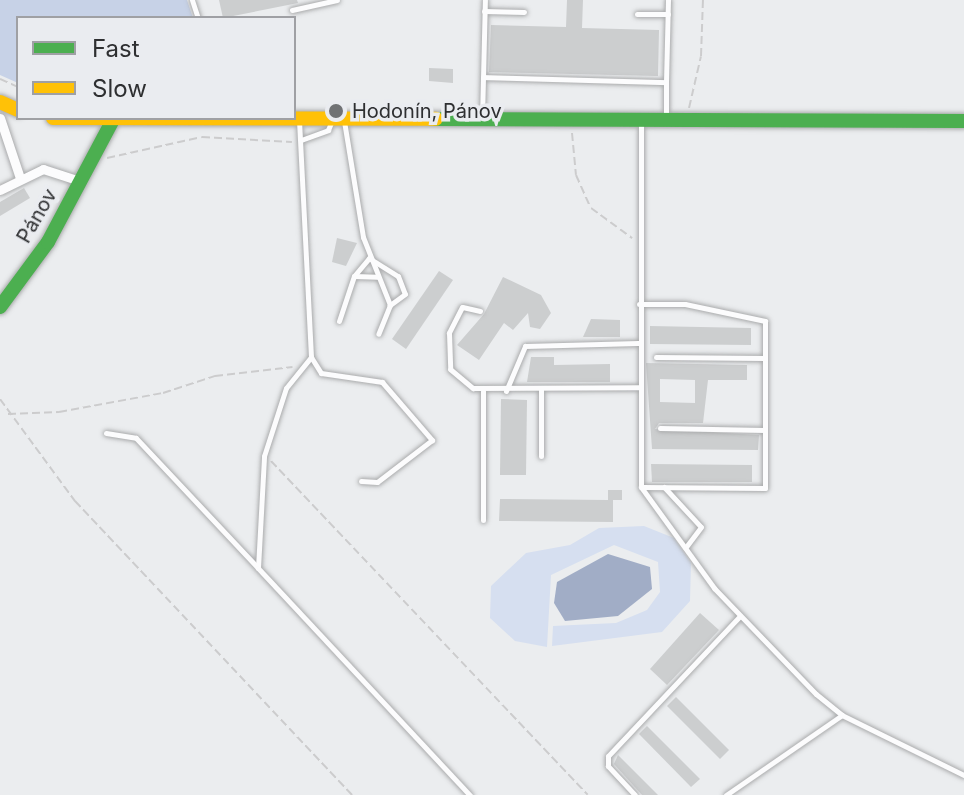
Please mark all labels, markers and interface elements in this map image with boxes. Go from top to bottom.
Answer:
legend [16,16,296,120]
text: Fast [92,34,140,63]
text: Slow [92,74,147,103]
place label: Hodonín, Pánov [352,99,502,123]
marker: Hodonín, Pánov [327,102,345,120]
street label: Pánov [12,185,62,247]

